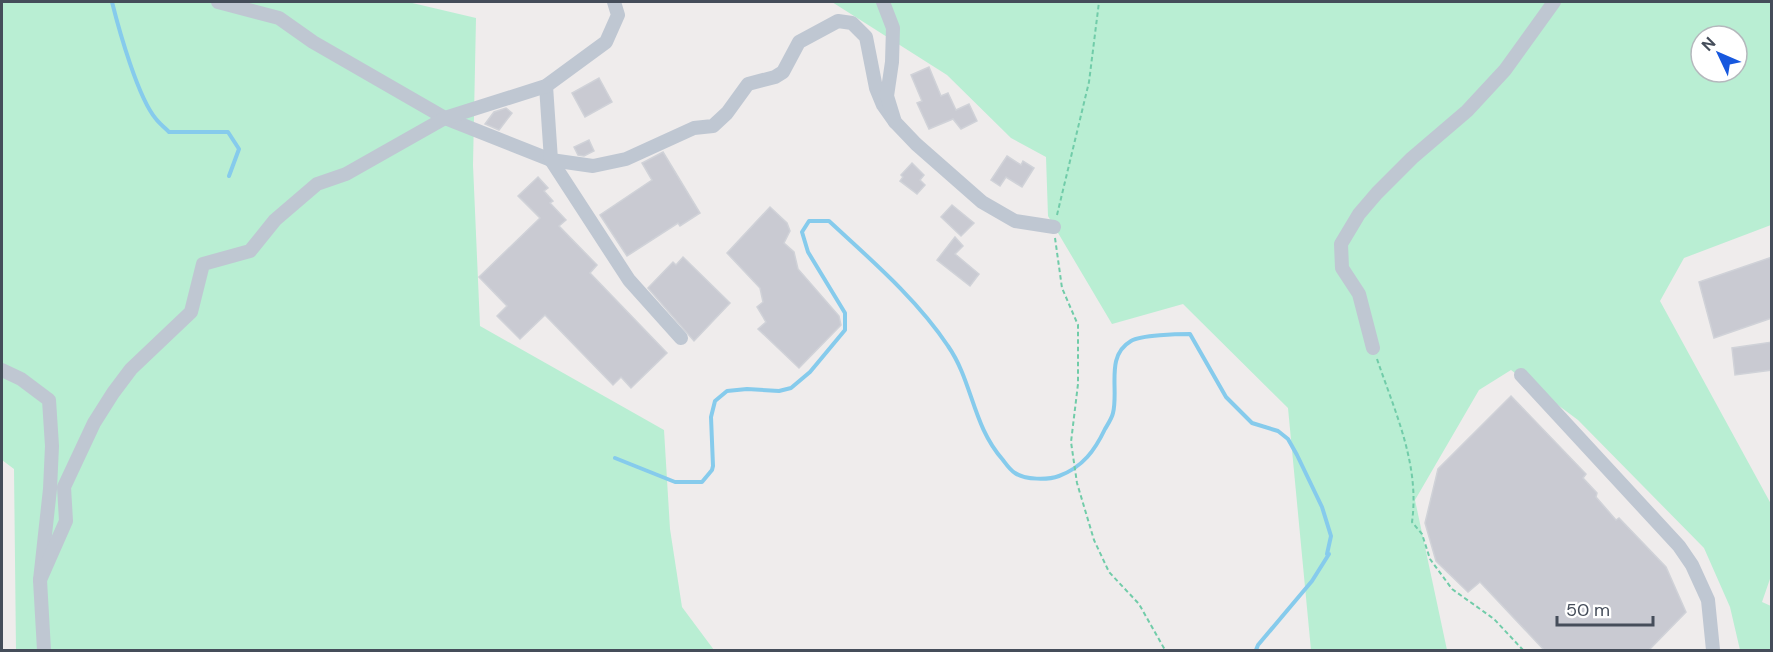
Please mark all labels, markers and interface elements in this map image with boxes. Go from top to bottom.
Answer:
north arrow [1689,24,1749,84]
text: N [1697,32,1720,55]
scale bar [1557,589,1653,627]
text: 50 m [1566,598,1610,622]

